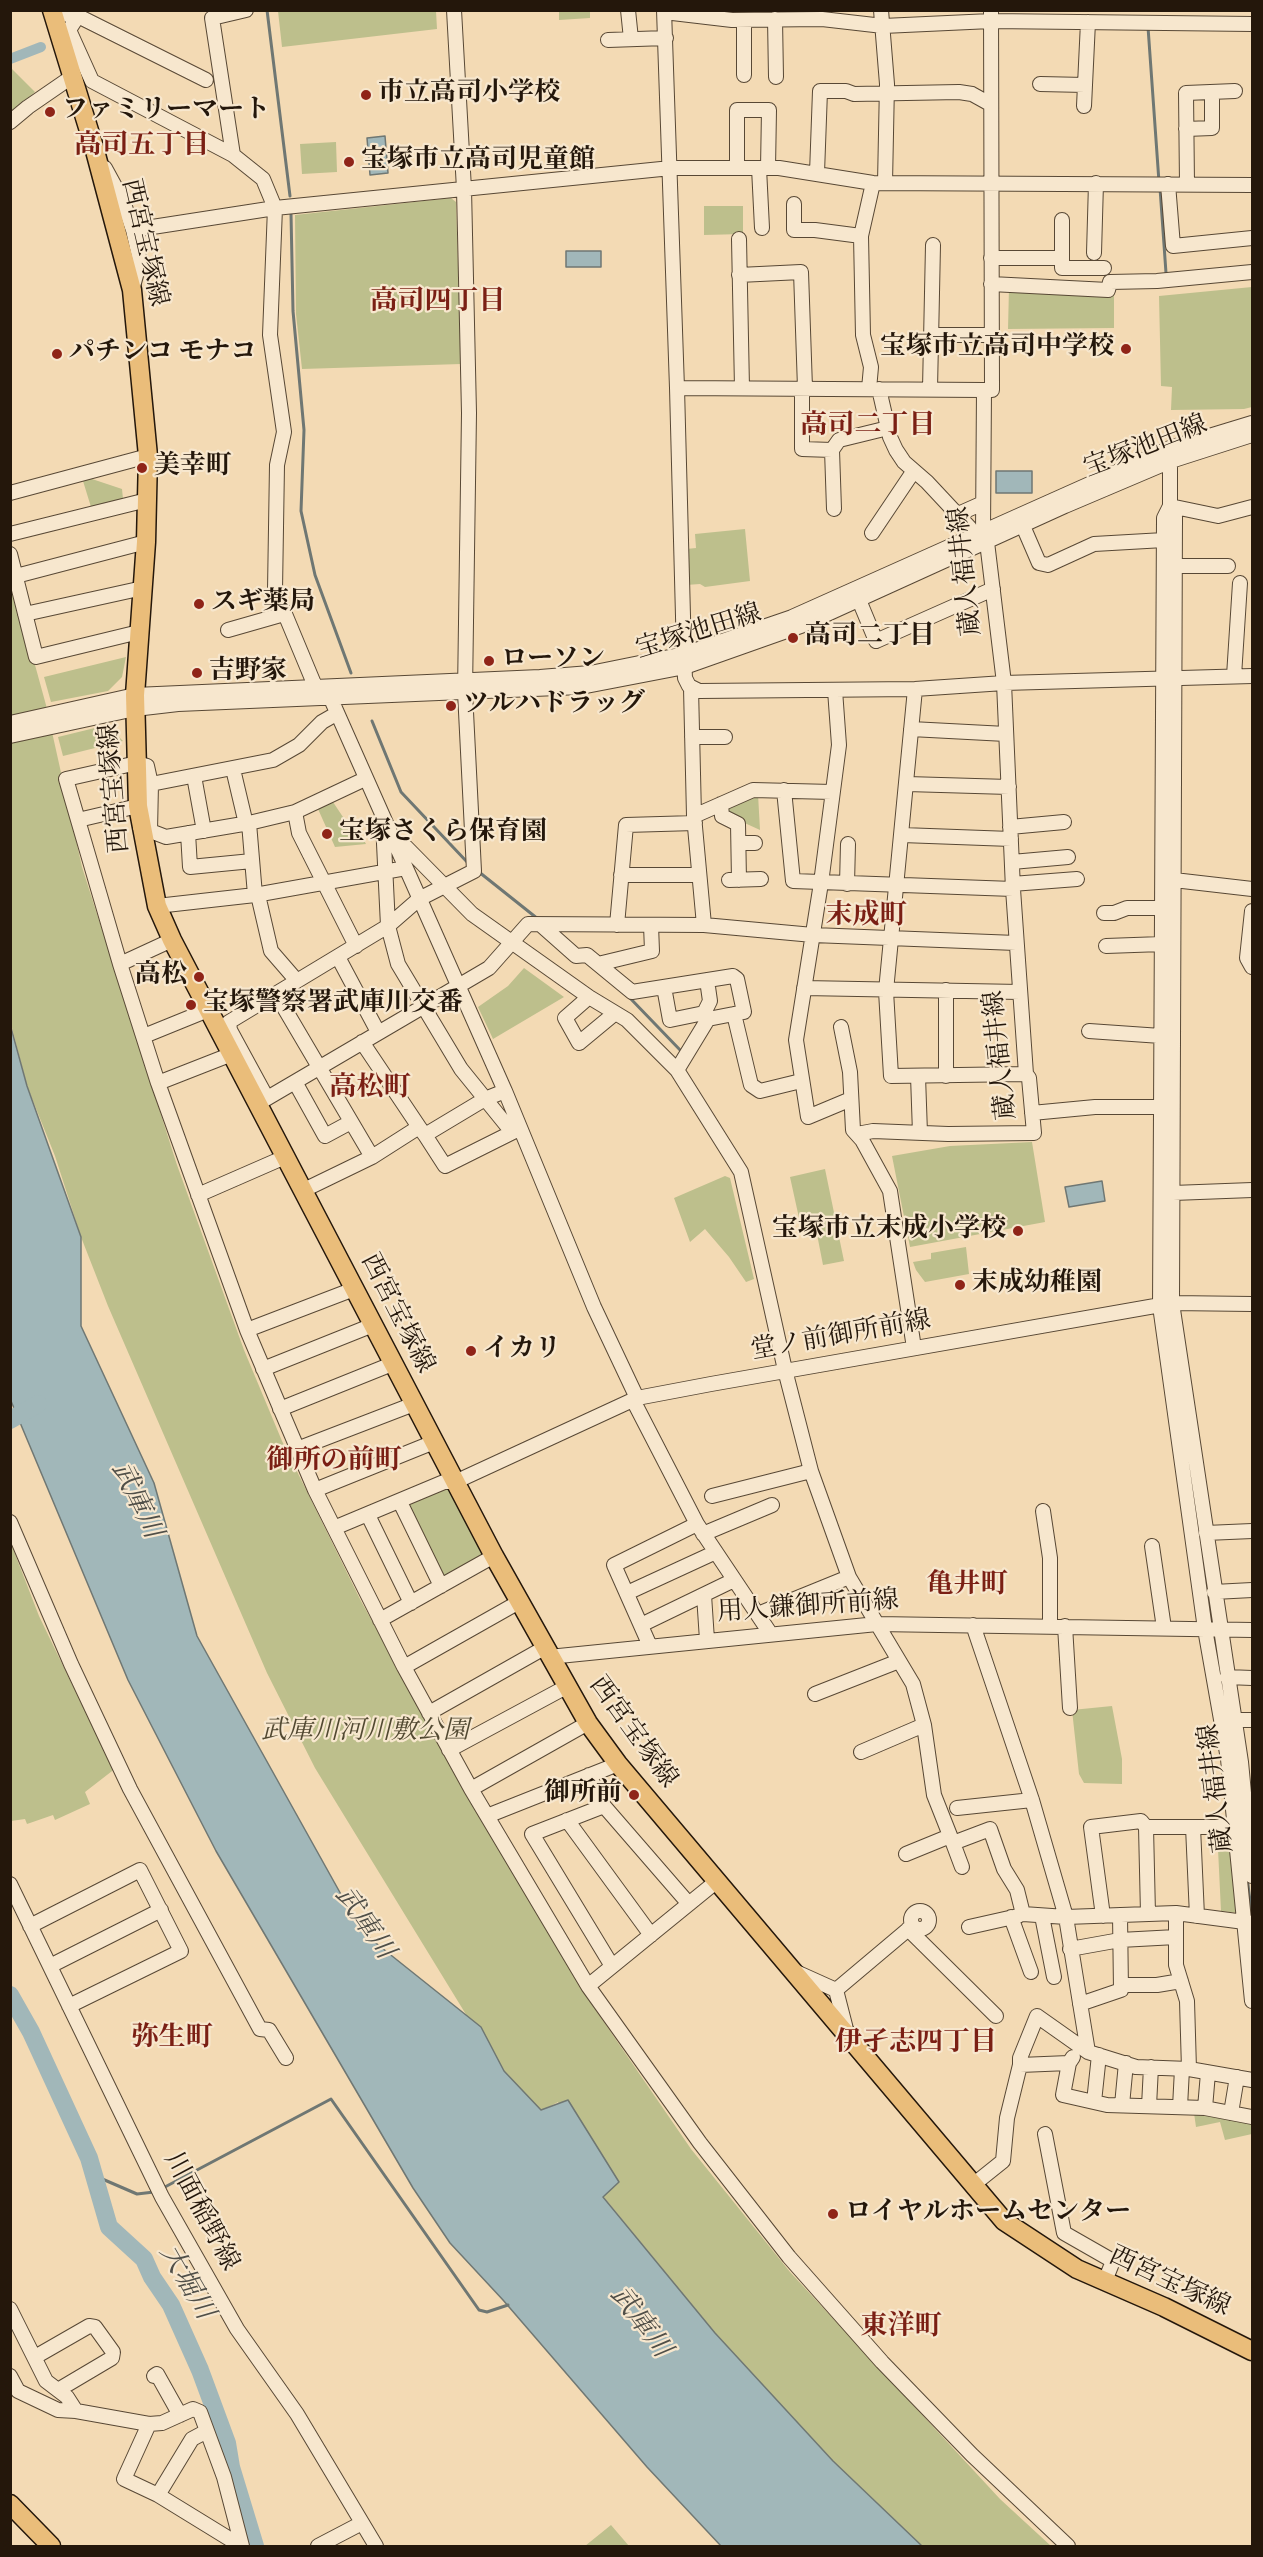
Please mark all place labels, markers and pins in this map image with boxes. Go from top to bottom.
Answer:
place label: 市立高司小学校 [378,79,560,111]
marker: 市立高司小学校 [359,88,373,102]
place label: ファミリーマート [62,96,270,128]
marker: ファミリーマート [43,105,57,119]
place label: 宝塚市立高司児童館 [361,146,595,178]
marker: 宝塚市立高司児童館 [342,155,356,169]
place label: 宝塚市立高司中学校 [880,333,1114,365]
place label: パチンコ モナコ [69,338,257,370]
marker: 宝塚市立高司中学校 [1119,342,1133,356]
marker: パチンコ モナコ [50,347,64,361]
place label: 美幸町 [154,452,232,484]
marker: 美幸町 [135,461,149,475]
place label: スギ薬局 [211,588,315,620]
marker: スギ薬局 [192,597,206,611]
place label: 高司二丁目 [805,622,935,654]
marker: 高司二丁目 [786,631,800,645]
place label: ローソン [501,645,605,677]
marker: ローソン [482,654,496,668]
place label: 吉野家 [209,657,287,689]
marker: 吉野家 [190,666,204,680]
place label: ツルハドラッグ [463,690,645,722]
marker: ツルハドラッグ [444,699,458,713]
place label: 宝塚さくら保育園 [339,818,547,850]
marker: 宝塚さくら保育園 [320,827,334,841]
place label: 高松 [135,961,187,993]
marker: 高松 [192,970,206,984]
place label: 宝塚警察署武庫川交番 [203,989,463,1021]
marker: 宝塚警察署武庫川交番 [184,998,198,1012]
place label: 宝塚市立末成小学校 [772,1215,1006,1247]
marker: 宝塚市立末成小学校 [1011,1224,1025,1238]
place label: 末成幼稚園 [972,1269,1102,1301]
marker: 末成幼稚園 [953,1278,967,1292]
place label: イカリ [483,1335,561,1367]
marker: イカリ [464,1344,478,1358]
place label: 御所前 [544,1779,622,1811]
marker: 御所前 [627,1788,641,1802]
place label: ロイヤルホームセンター [845,2198,1131,2230]
marker: ロイヤルホームセンター [826,2207,840,2221]

